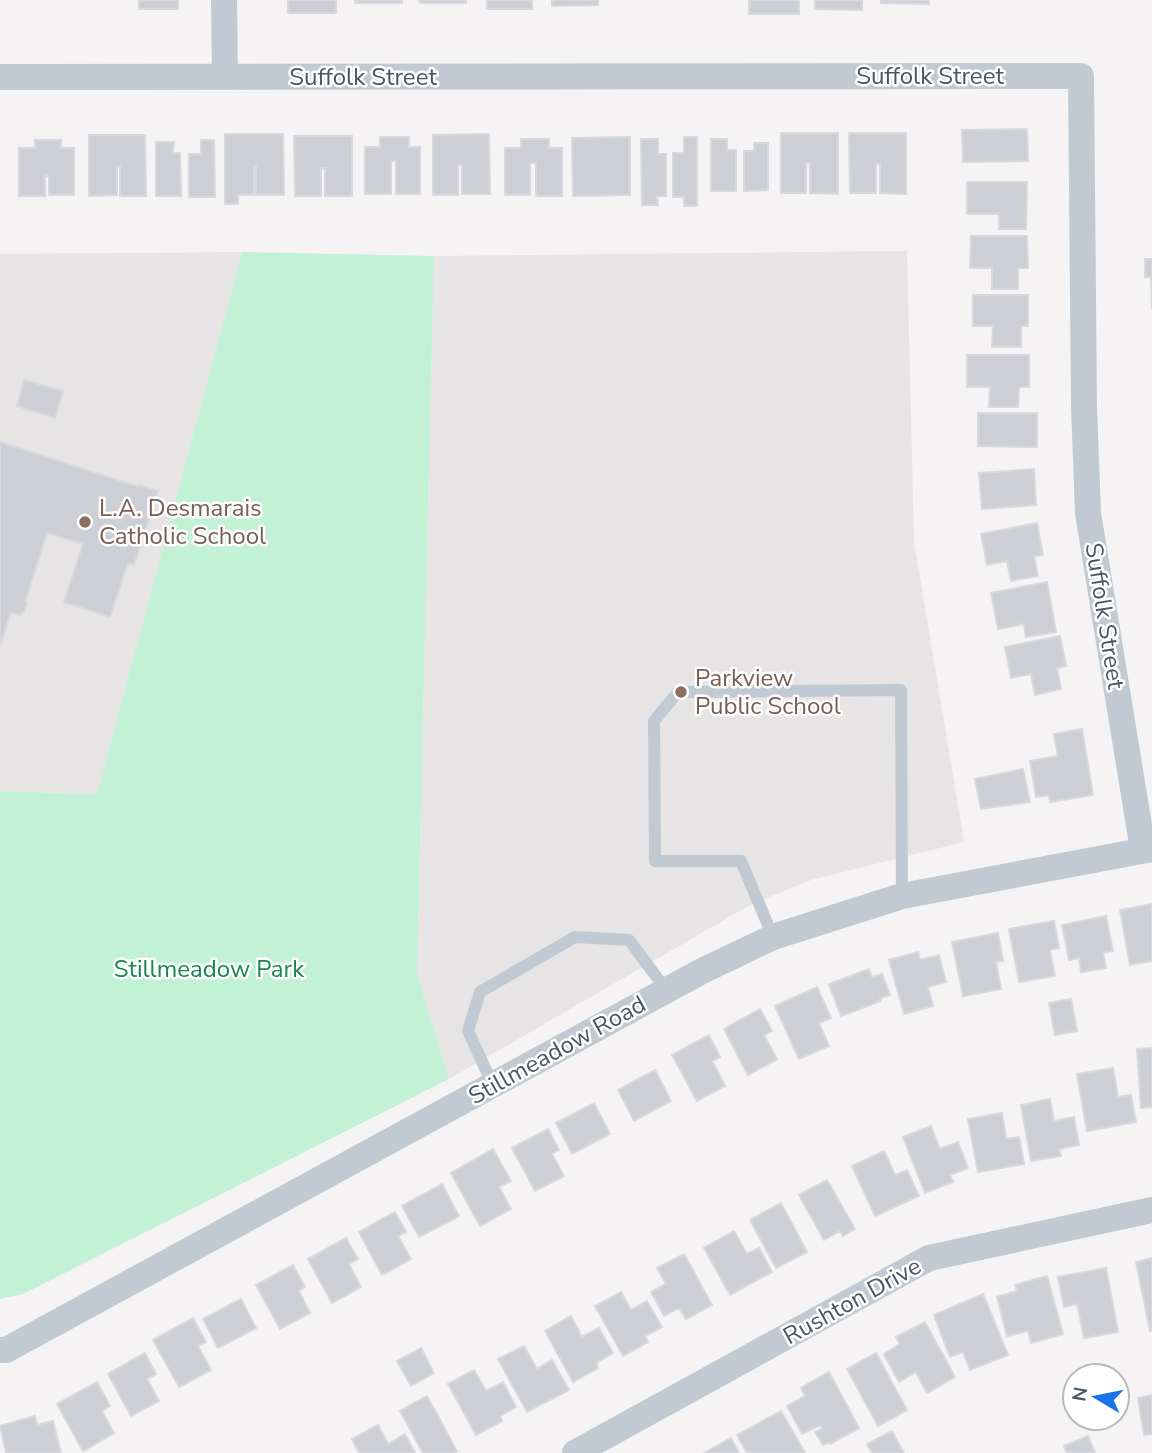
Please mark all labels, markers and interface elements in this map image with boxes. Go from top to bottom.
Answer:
street label: Suffolk Street [856,60,1004,92]
street label: Suffolk Street [289,61,437,93]
place label: L.A. Desmarais Catholic School [99,492,266,552]
marker: L.A. Desmarais Catholic School [77,514,93,530]
street label: Suffolk Street [1078,541,1132,692]
place label: Parkview Public School [695,662,841,722]
marker: Parkview Public School [673,684,689,700]
park label: Stillmeadow Park [114,953,305,985]
street label: Stillmeadow Road [463,988,651,1112]
street label: Rushton Drive [777,1250,927,1352]
north arrow [1061,1362,1131,1432]
text: N [1066,1385,1094,1403]

